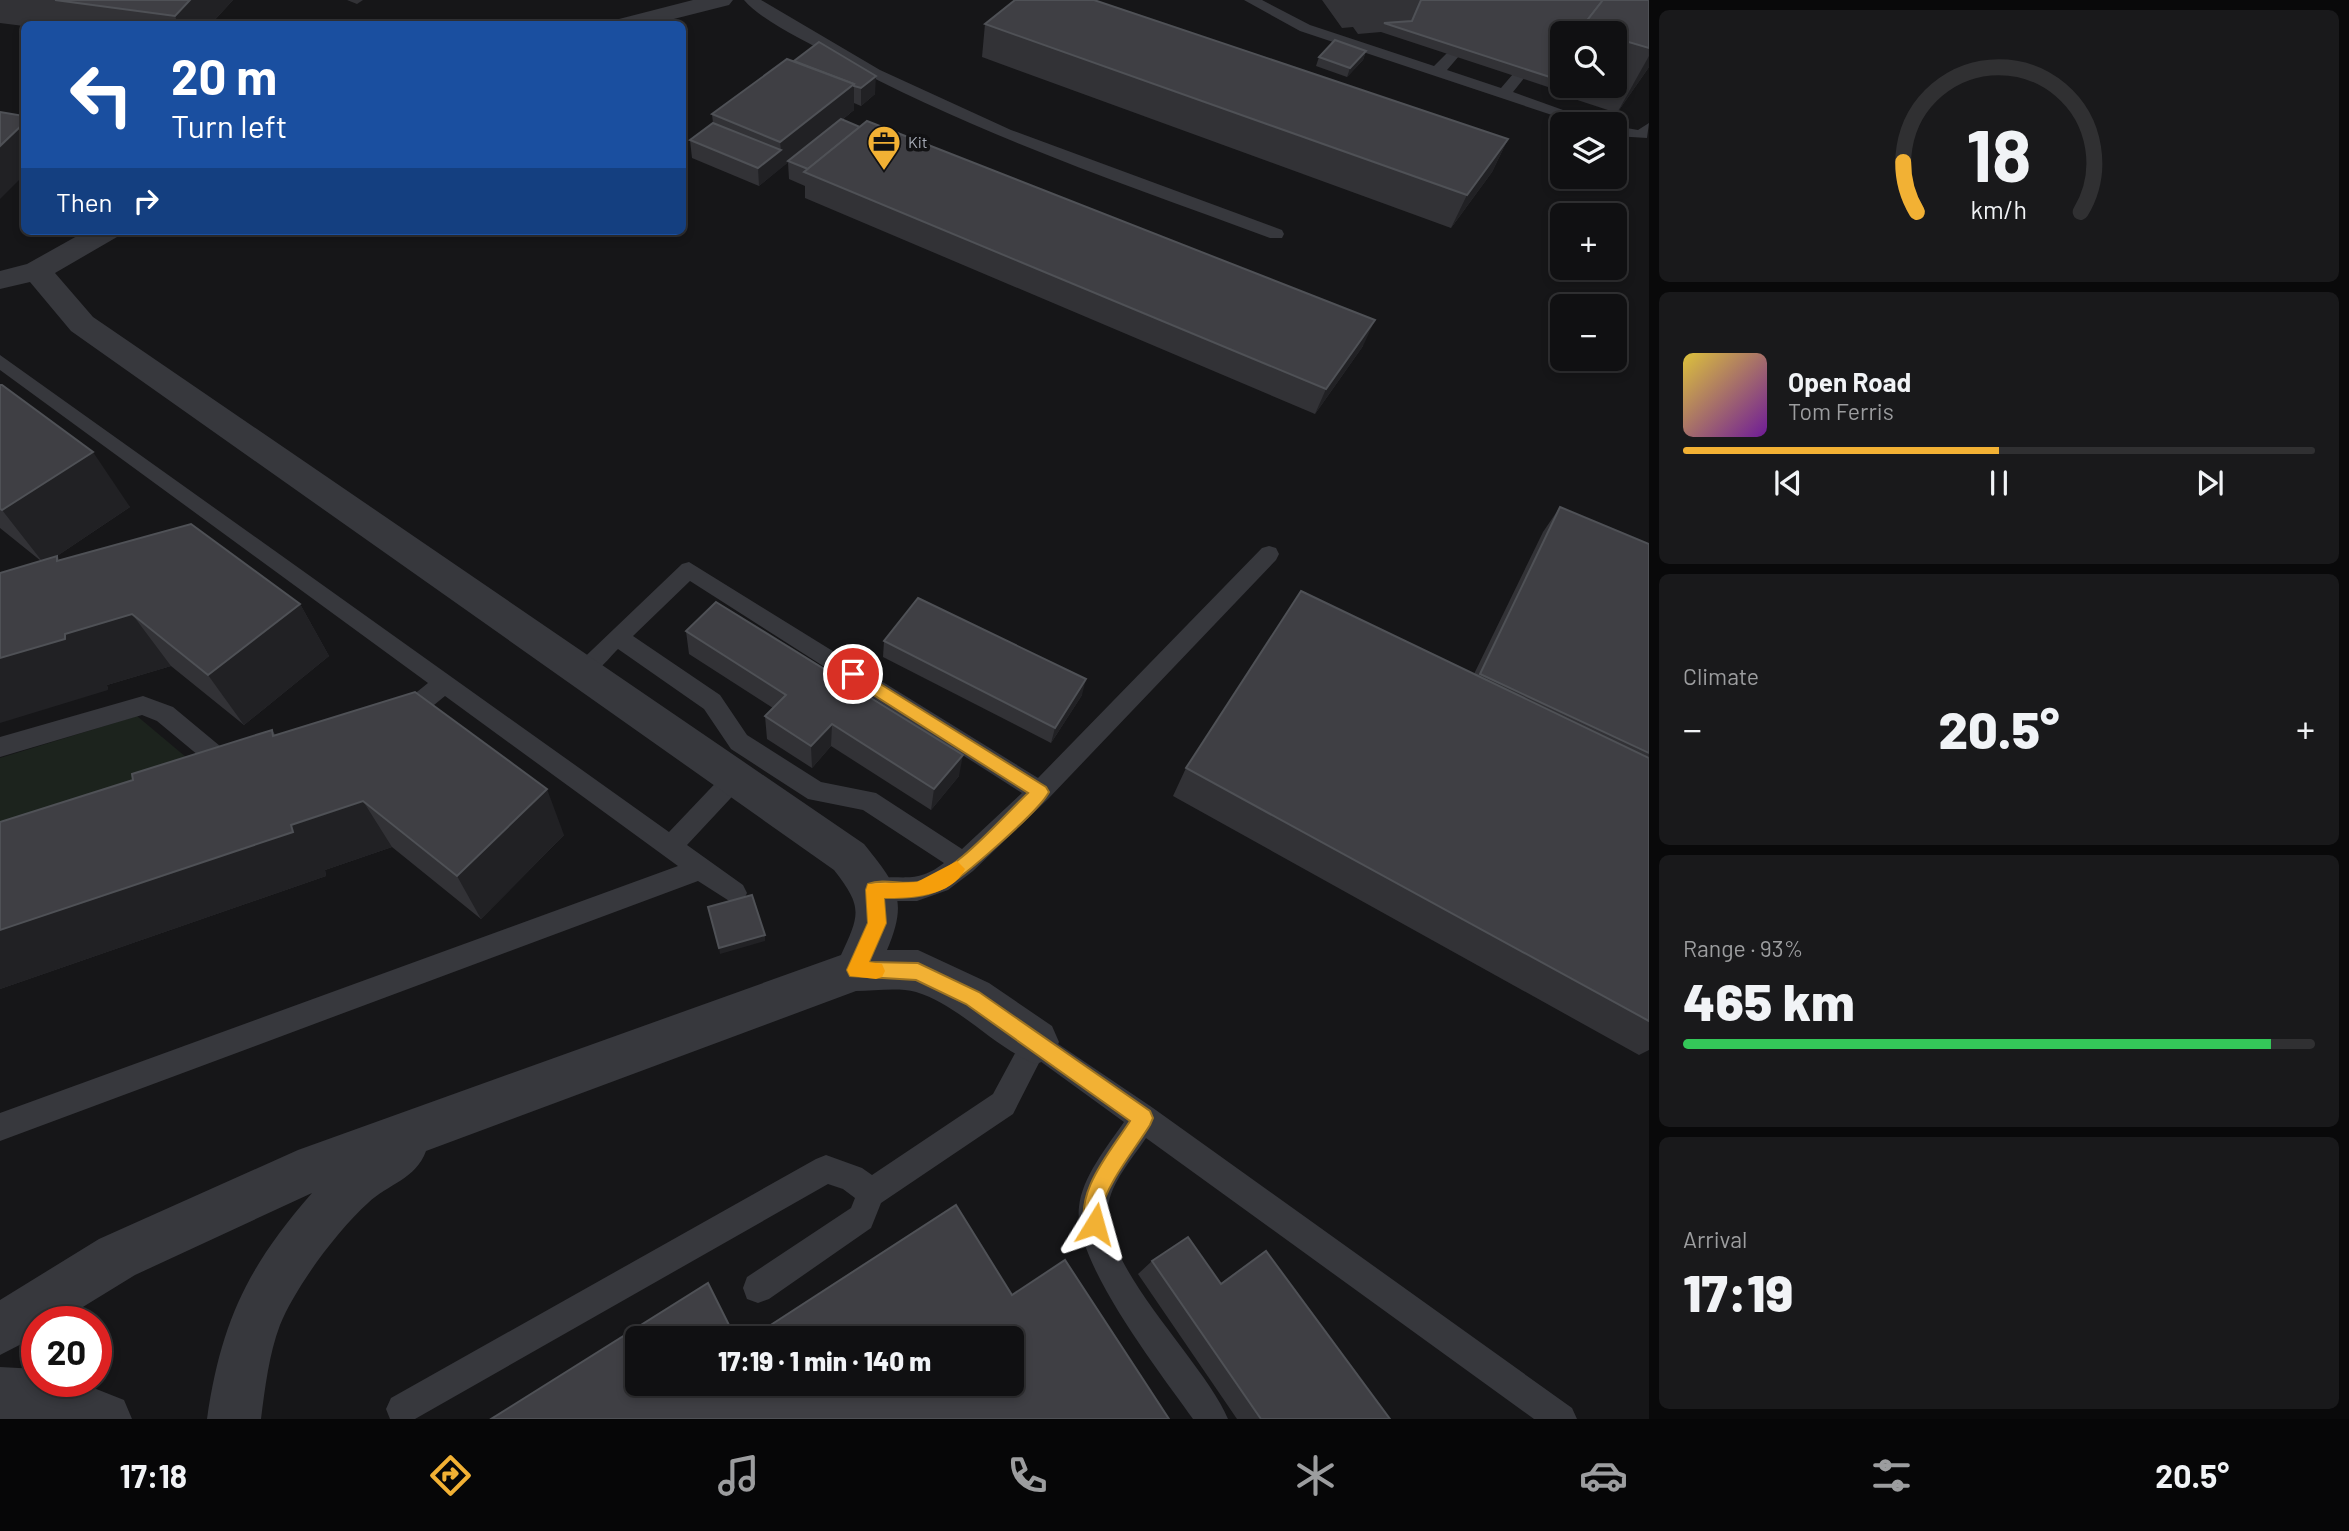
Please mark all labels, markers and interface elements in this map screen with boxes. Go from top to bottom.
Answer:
map controls [1550,21,1627,371]
button: search [1550,21,1627,98]
text: 20 m [171,46,277,105]
icon: left [56,49,147,140]
text: Turn left [171,106,288,144]
text: 18 [1966,109,2032,197]
button: layers [1550,112,1627,189]
office icon: Kit [865,123,903,172]
place label: Kit [908,132,928,151]
icon: right [127,182,165,220]
text: Then [56,186,113,217]
text: km/h [1971,194,2027,224]
button: + [1550,203,1627,280]
button: − [1550,294,1627,371]
text: Open Road [1788,366,1911,397]
text: Tom Ferris [1788,397,1894,425]
icon: previous [1769,464,1807,502]
icon: pause [1980,464,2018,502]
icon: next [2191,464,2229,502]
pin [823,644,883,704]
icon: arrive [834,655,872,693]
text: Climate [1683,662,1759,690]
text: 20.5° [1938,697,2060,759]
text: − [1683,705,1702,751]
text: + [2296,705,2315,751]
text: Range · 93% [1683,934,1803,962]
text: 465 km [1683,969,1855,1031]
position arrow [1058,1187,1132,1261]
text: Arrival [1683,1225,1747,1253]
text: 17:19 [1683,1260,1793,1322]
speed limit sign: 20 [21,1306,112,1397]
text: 17:19 · 1 min · 140 m [718,1345,931,1376]
icon: directions [426,1451,475,1500]
icon: music [714,1451,763,1500]
icon: phone [1003,1451,1052,1500]
icon: climate [1291,1451,1340,1500]
icon: car [1579,1451,1628,1500]
icon: filters [1867,1451,1916,1500]
text: 17:18 [120,1456,187,1494]
text: 20.5° [2155,1456,2229,1494]

